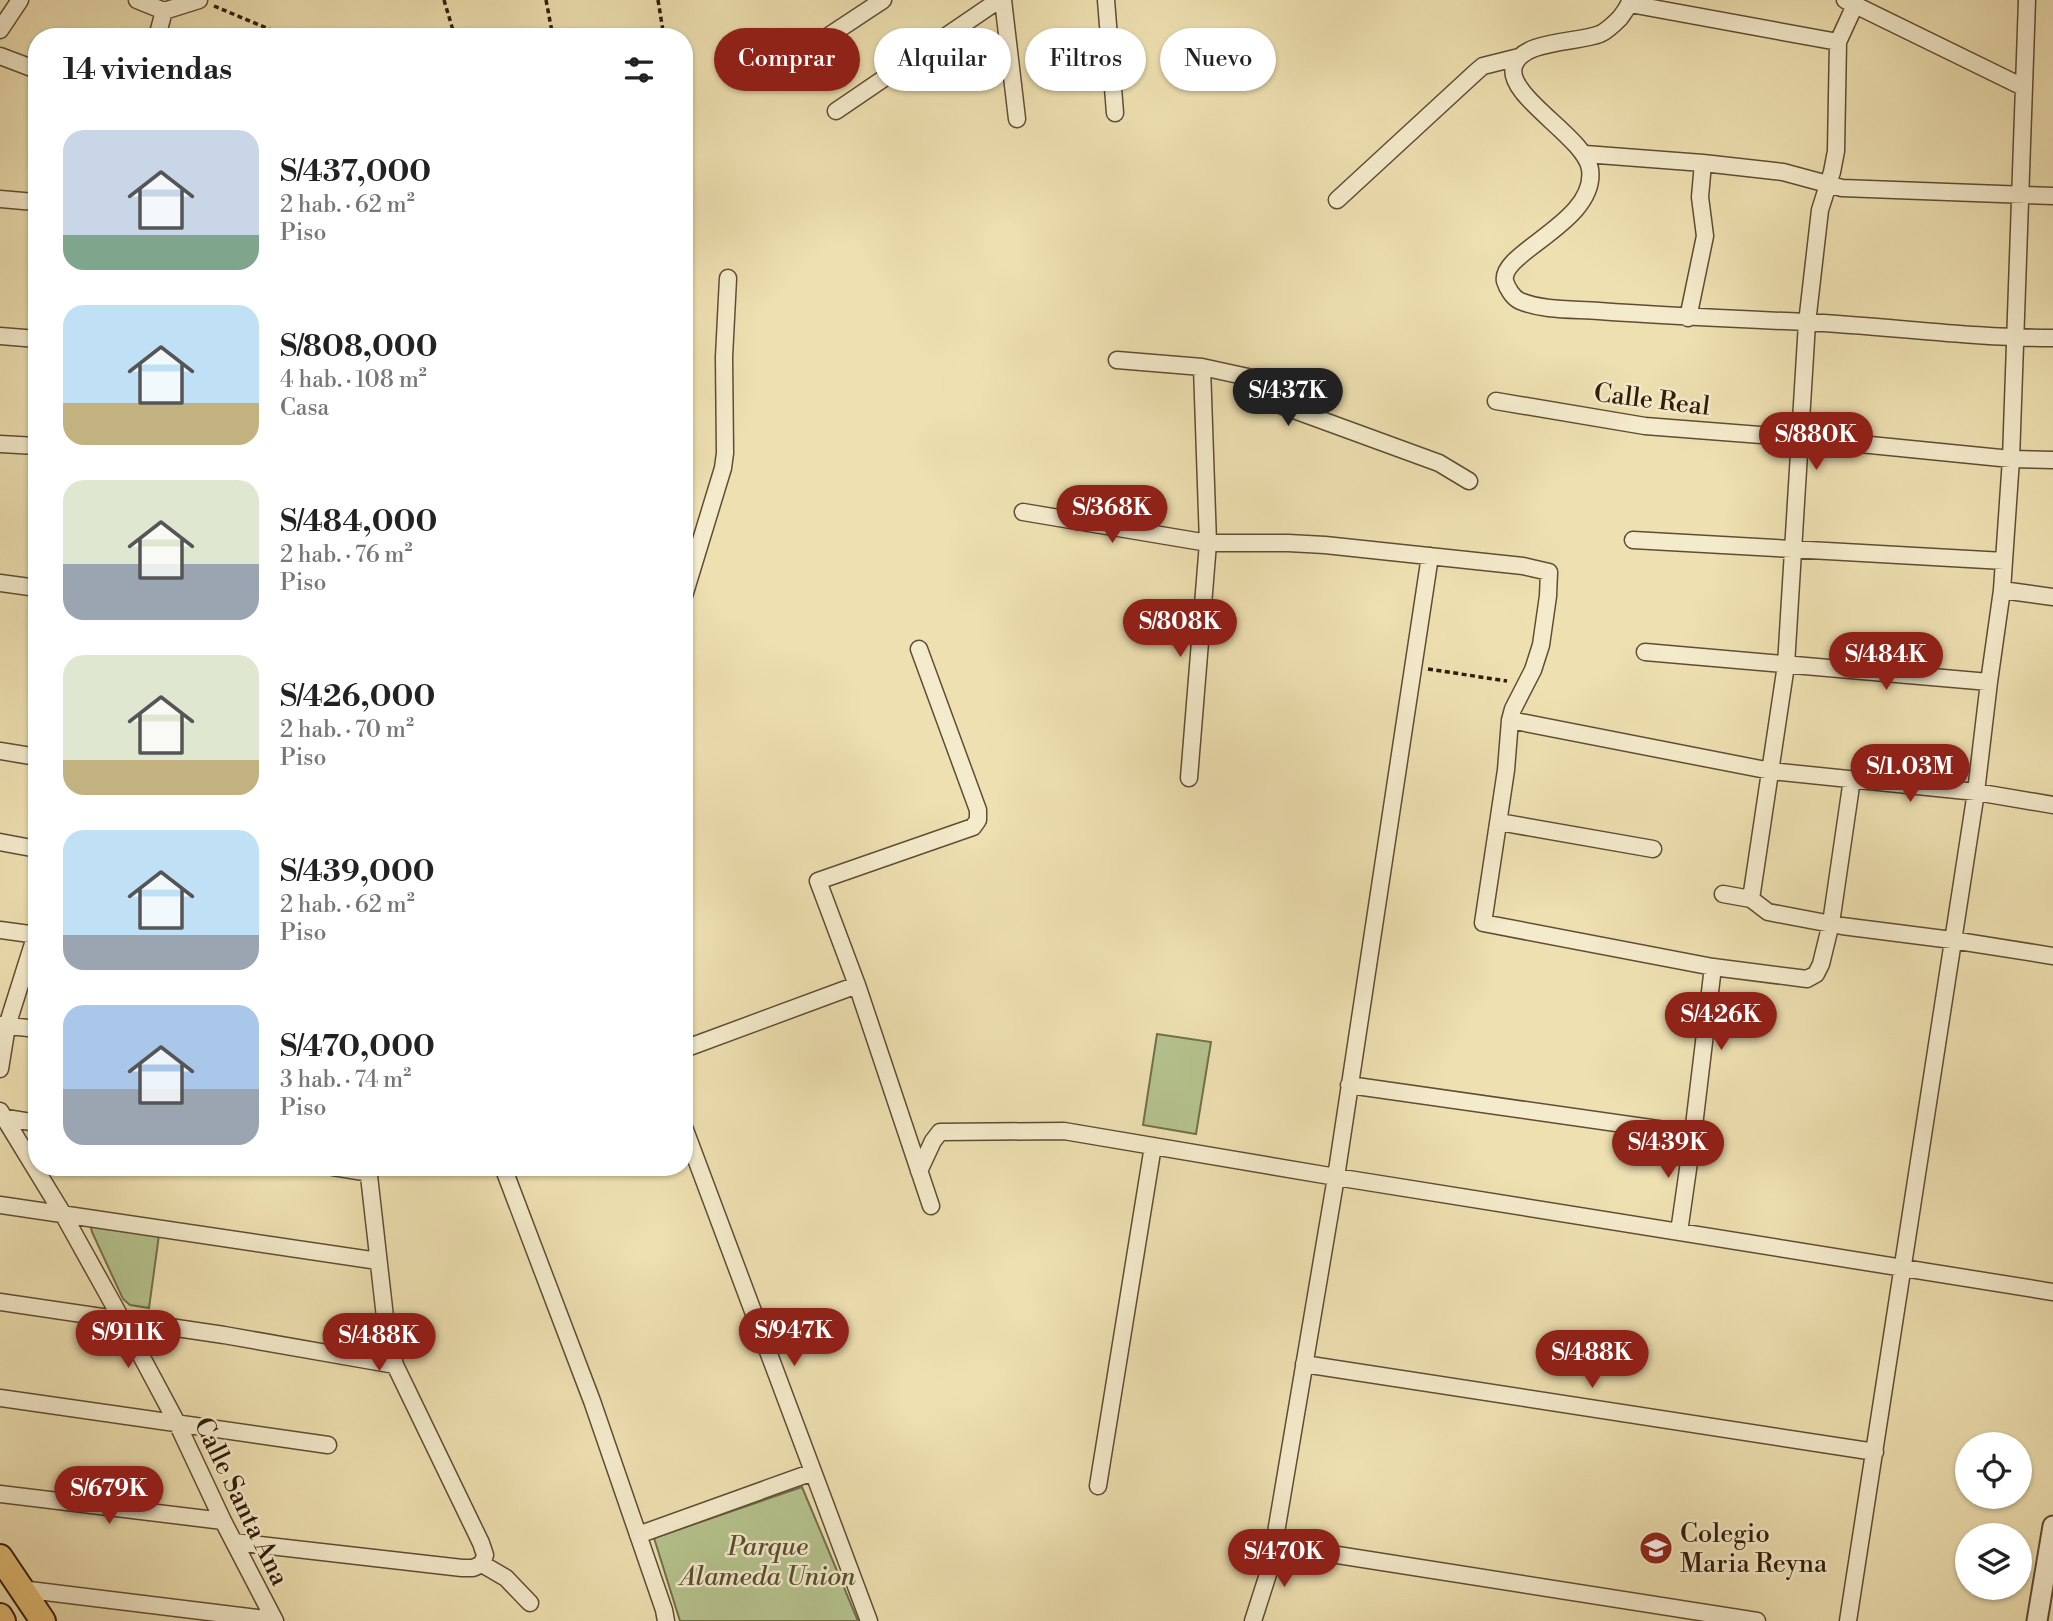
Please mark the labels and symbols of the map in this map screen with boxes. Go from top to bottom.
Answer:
pin: S/437K [1231,368,1345,428]
street label: Calle Real [1592,377,1712,423]
pin: S/880K [1759,412,1873,472]
pin: S/368K [1055,486,1169,545]
pin: S/808K [1123,600,1237,659]
pin: S/484K [1829,632,1943,692]
pin: S/1.03M [1845,744,1975,804]
pin: S/426K [1664,992,1778,1052]
pin: S/439K [1611,1120,1725,1180]
pin: S/947K [737,1308,851,1368]
pin: S/911K [71,1310,185,1370]
pin: S/488K [322,1314,436,1373]
pin: S/488K [1535,1330,1649,1390]
street label: Calle Santa Ana [187,1412,296,1591]
pin: S/679K [52,1466,166,1526]
place label: Colegio Maria Reyna [1680,1518,1828,1580]
school or university icon: Colegio Maria Reyna [1637,1529,1675,1567]
pin: S/470K [1227,1530,1341,1589]
park label: Parque Alameda Union [677,1531,856,1593]

